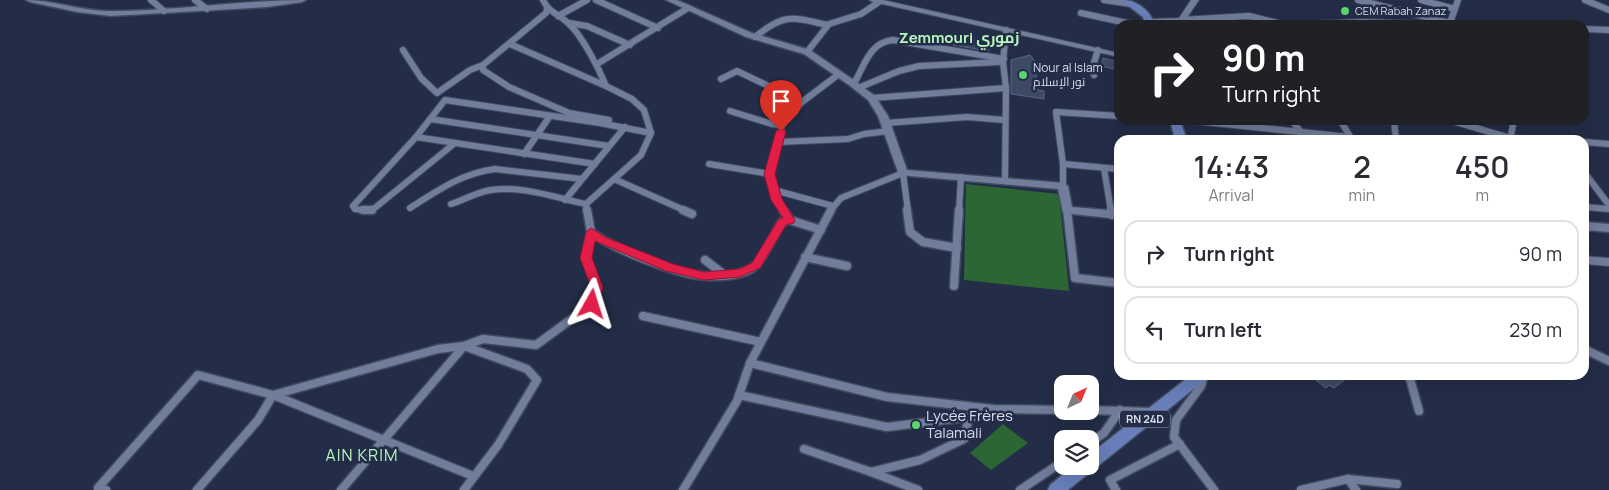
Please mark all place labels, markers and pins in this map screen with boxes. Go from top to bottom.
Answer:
place label: CEM Rabah Zanaz [1355,3,1446,18]
marker: CEM Rabah Zanaz [1339,5,1351,17]
place label: Nour al Islam نور الإسلام [1033,59,1103,90]
marker: Nour al Islam نور الإسلام [1017,69,1029,81]
pin [760,80,802,131]
place label: Lycée Frères Talamali [926,405,1013,443]
marker: Lycée Frères Talamali [910,419,922,431]

